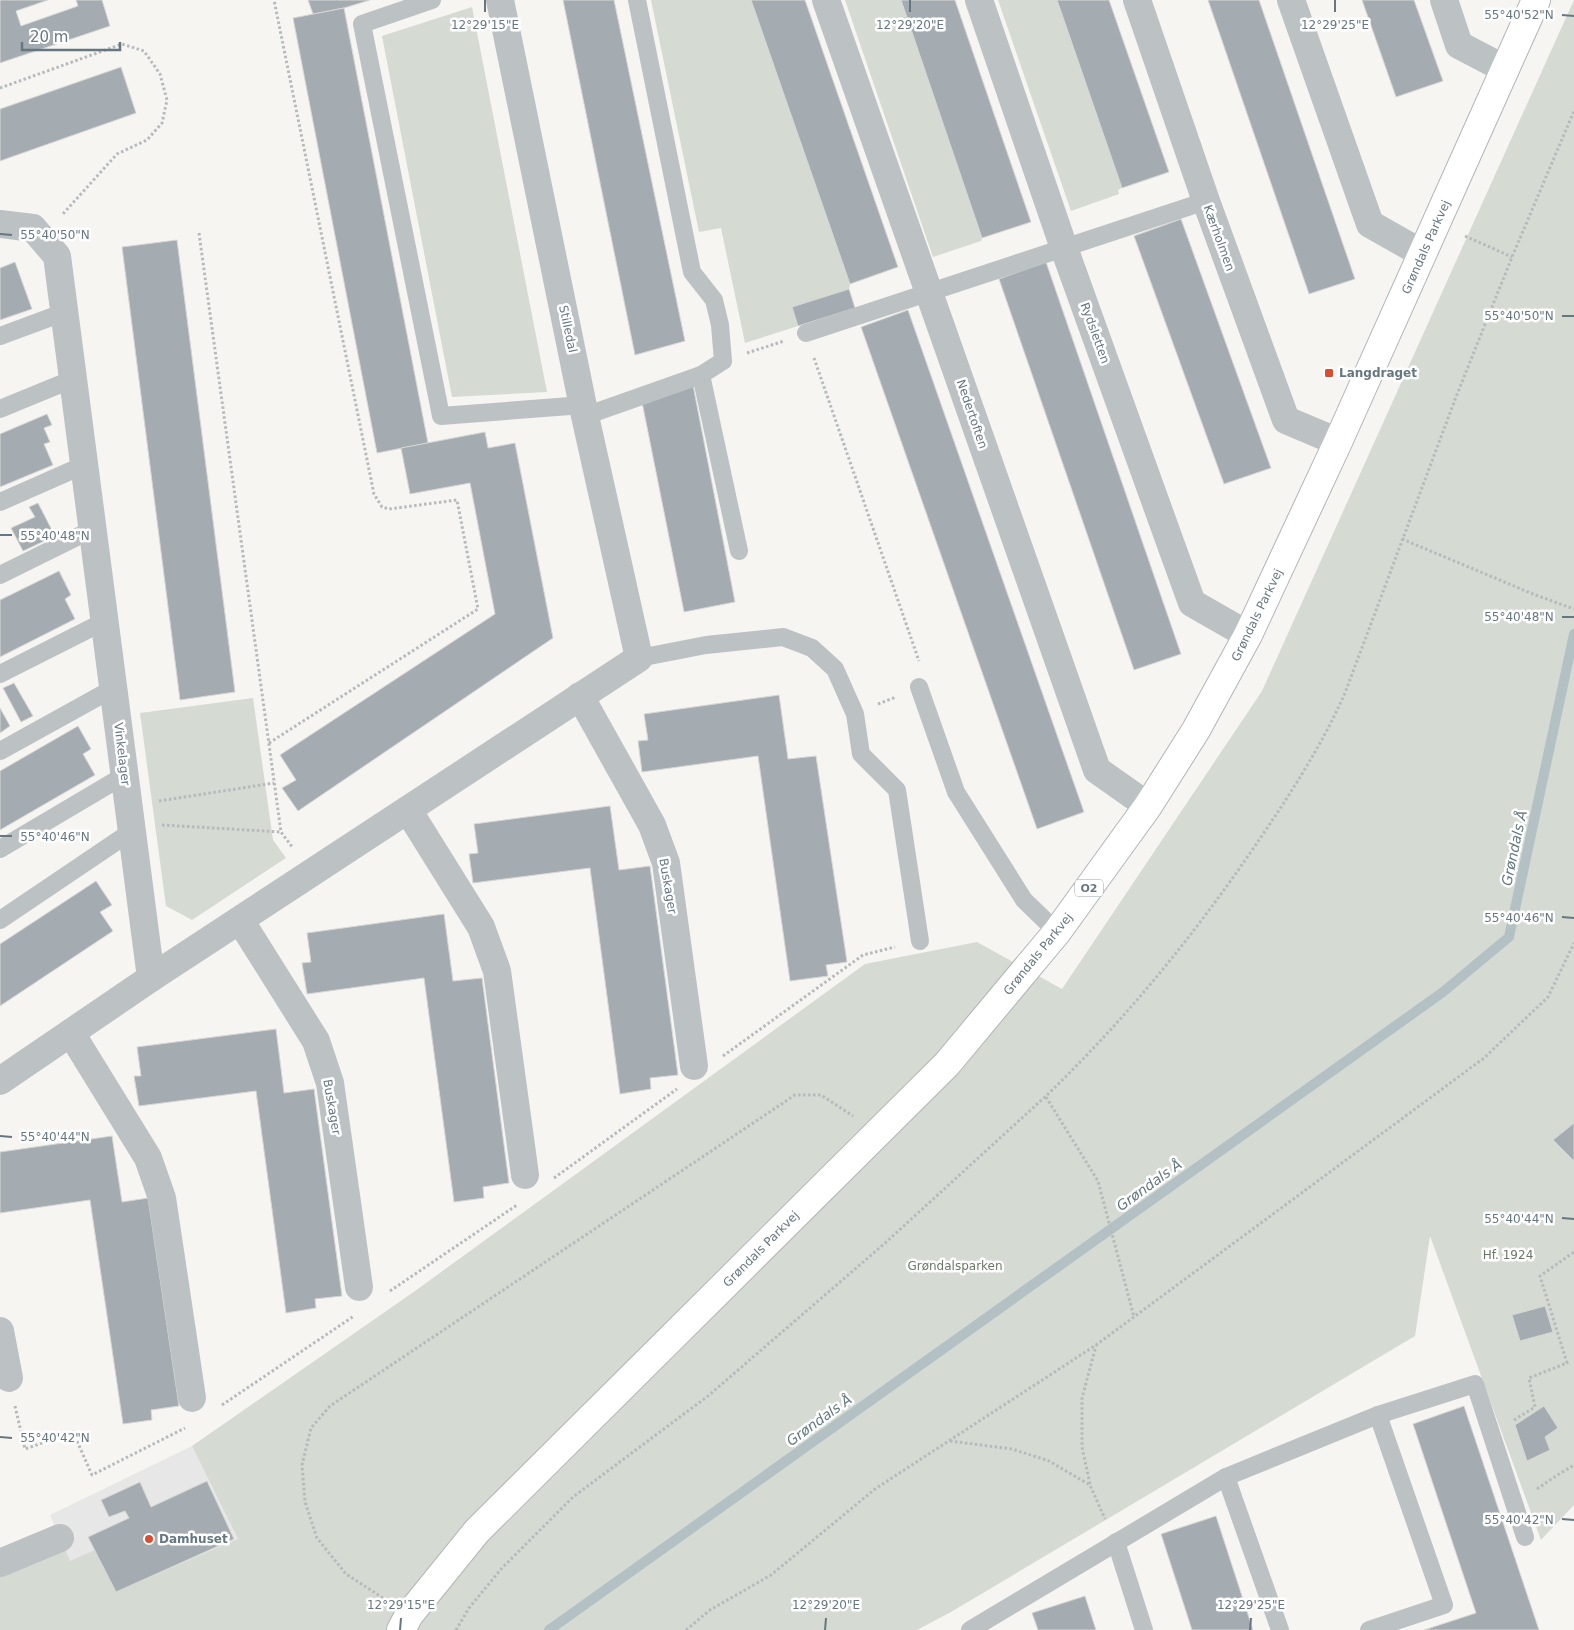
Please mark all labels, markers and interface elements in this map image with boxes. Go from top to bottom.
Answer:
text: 55°40'52"N [1484,8,1554,22]
text: 12°29'15"E [451,18,519,32]
text: 12°29'20"E [876,18,944,32]
text: 12°29'25"E [1301,18,1369,32]
scale bar [22,20,120,52]
text: 20 m [30,28,68,46]
street label: Grøndals Parkvej [1399,198,1453,296]
street label: Kærholmen [1201,203,1237,273]
text: 55°40'50"N [20,228,90,242]
street label: Rydsletten [1078,301,1112,365]
street label: Stilledal [556,304,580,354]
text: 55°40'50"N [1484,309,1554,323]
place label: Langdraget [1339,366,1417,380]
marker: Langdraget [1323,367,1335,379]
street label: Nedertoften [954,378,990,450]
text: 55°40'48"N [20,529,90,543]
street label: Grøndals Parkvej [1229,566,1285,664]
text: 55°40'48"N [1484,610,1554,624]
street label: Vinkelager [111,722,133,786]
water label: Grøndals Å [1498,809,1530,887]
text: 55°40'46"N [20,830,90,844]
street label: Buskager [656,857,680,915]
road number: O2 [1075,880,1103,896]
street label: Grøndals Parkvej [1001,910,1075,998]
text: 55°40'46"N [1484,911,1554,925]
street label: Buskager [320,1078,344,1136]
text: 55°40'44"N [20,1130,90,1144]
water label: Grøndals Å [1113,1156,1185,1214]
street label: Grøndals Parkvej [720,1208,802,1290]
text: 55°40'44"N [1484,1212,1554,1226]
park label: Hf. 1924 [1483,1248,1533,1262]
park label: Grøndalsparken [907,1259,1003,1273]
water label: Grøndals Å [783,1391,855,1449]
text: 55°40'42"N [20,1431,90,1445]
text: 55°40'42"N [1484,1513,1554,1527]
place label: Damhuset [159,1532,228,1546]
marker: Damhuset [143,1533,155,1545]
text: 12°29'15"E [367,1598,435,1612]
text: 12°29'20"E [792,1598,860,1612]
text: 12°29'25"E [1217,1598,1285,1612]

